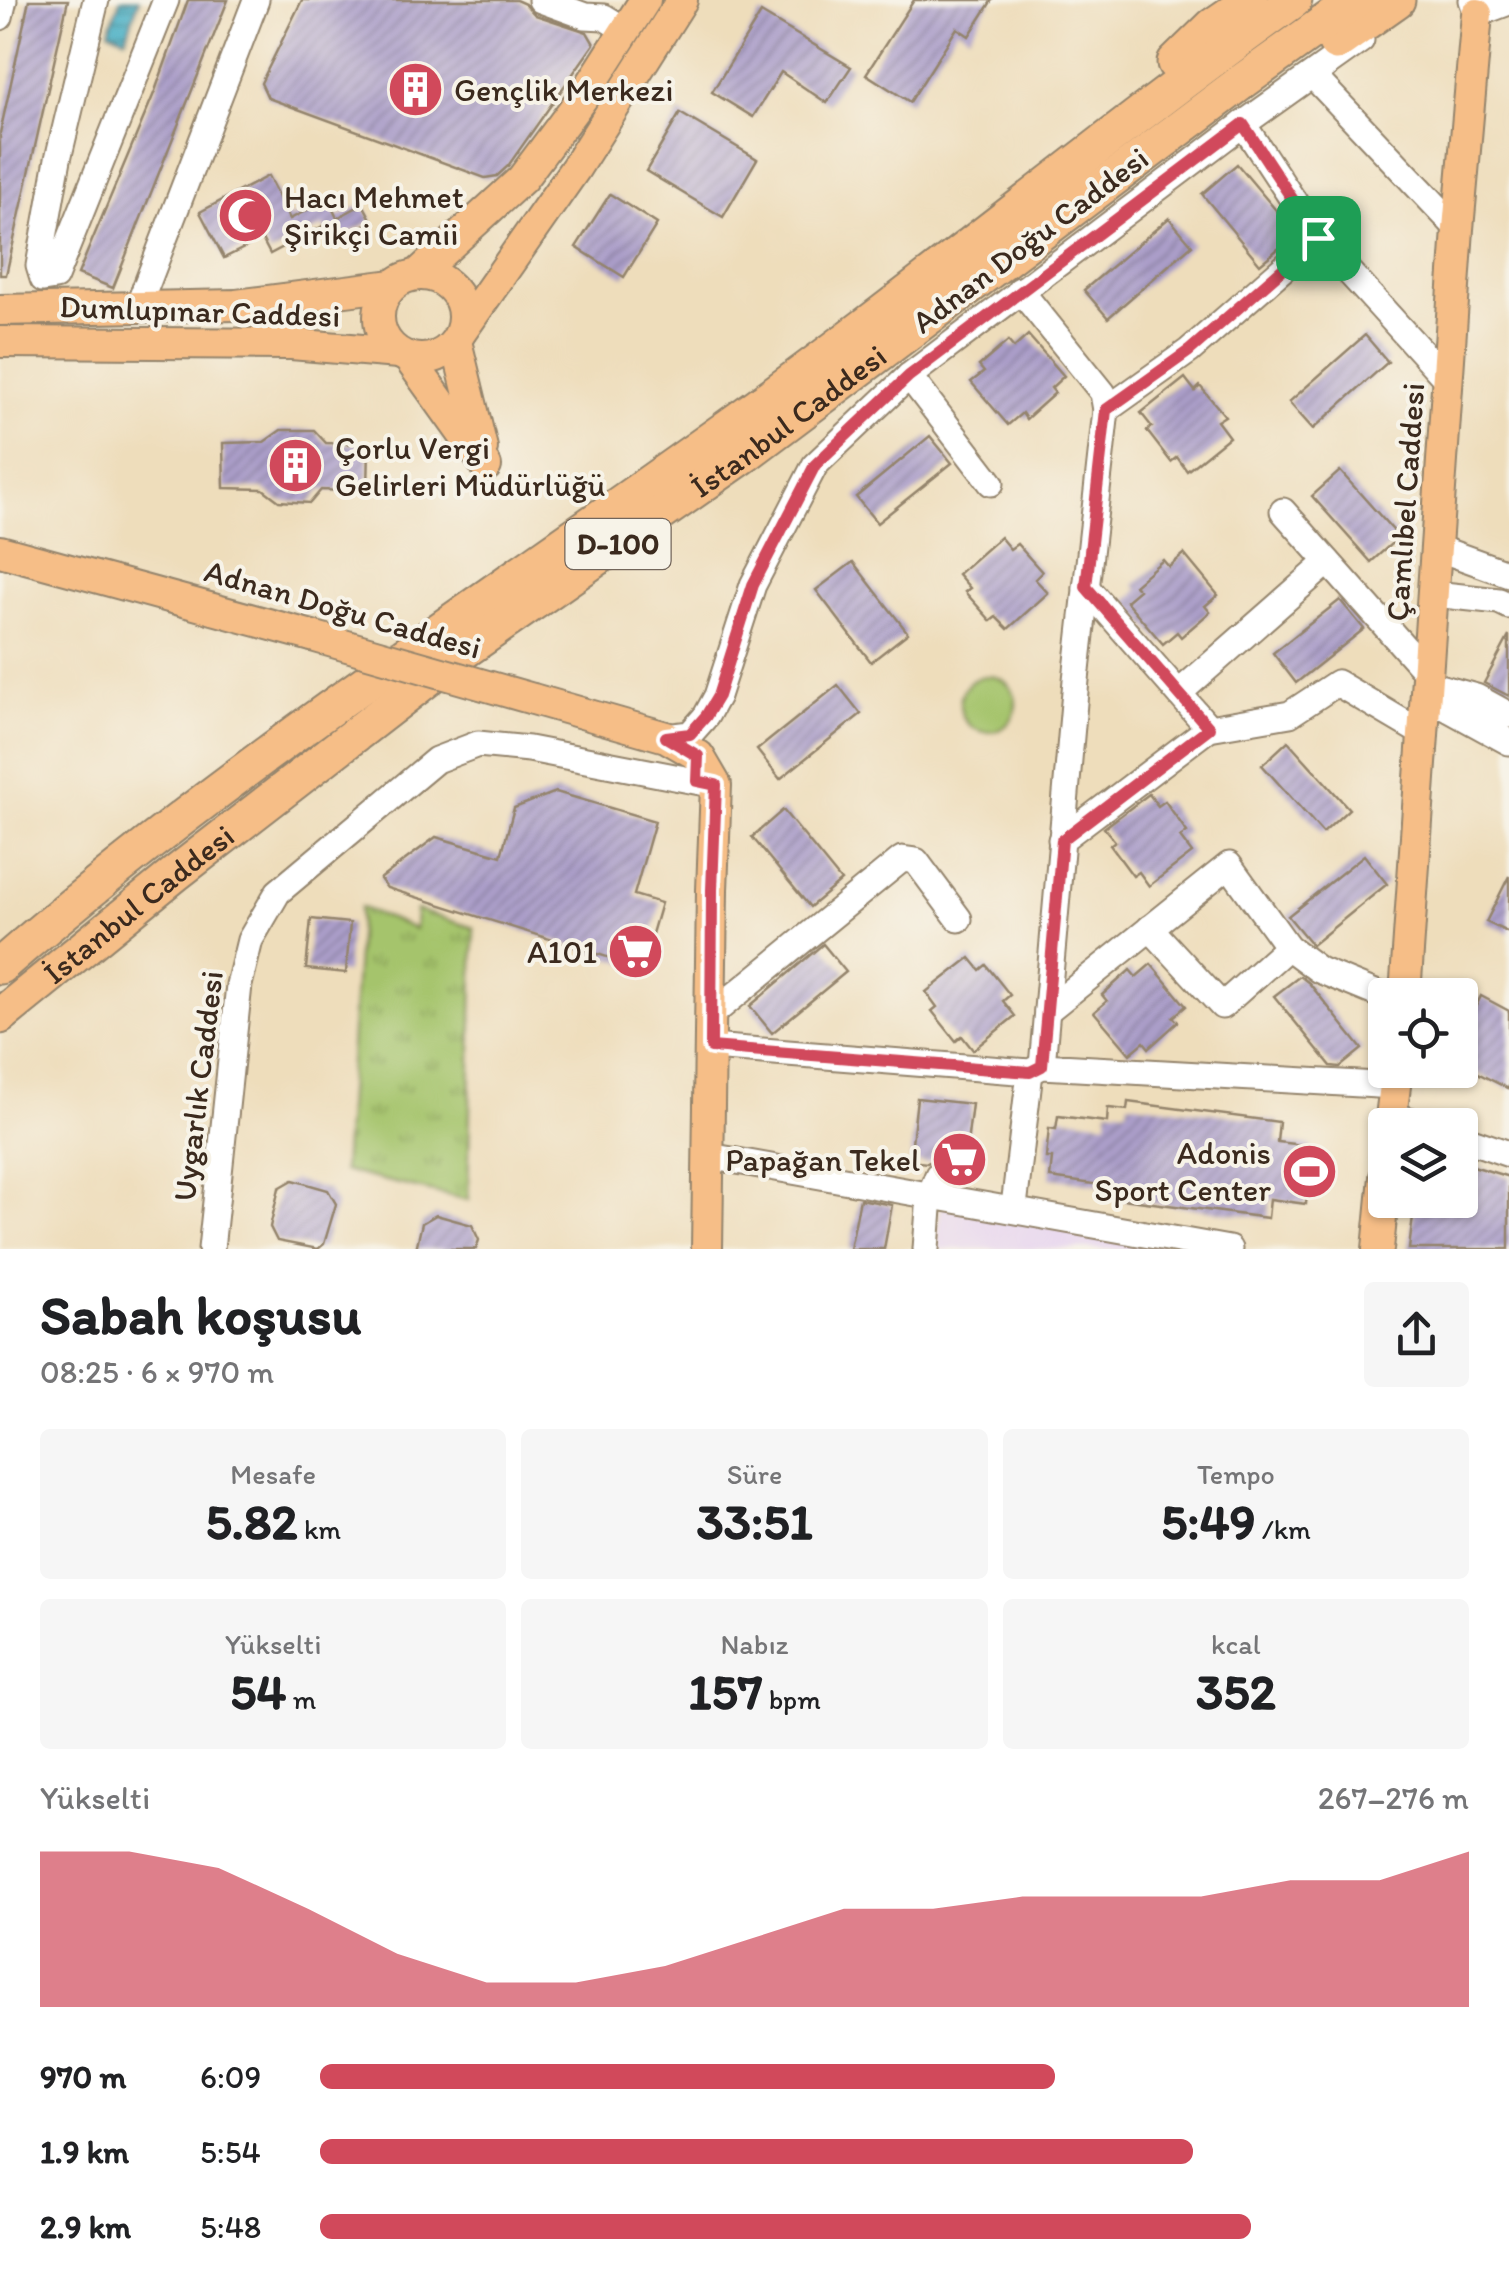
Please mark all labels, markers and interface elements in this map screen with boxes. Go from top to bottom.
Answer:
building icon: Gençlik Merkezi [385,60,445,120]
place label: Gençlik Merkezi [454,71,673,109]
street label: Adnan Doğu Caddesi [904,139,1156,341]
place label: Hacı Mehmet Şirikçi Camii [284,178,464,253]
mosque icon: Hacı Mehmet Şirikçi Camii [215,185,275,245]
pin [1276,196,1361,281]
icon: arrive [1291,211,1346,266]
street label: Dumlupınar Caddesi [59,287,341,335]
street label: İstanbul Caddesi [683,337,894,506]
street label: Çamlıbel Caddesi [1378,382,1432,622]
place label: Çorlu Vergi Gelirleri Müdürlüğü [335,429,605,504]
building icon: Çorlu Vergi Gelirleri Müdürlüğü [266,436,326,496]
road number: D-100 [566,519,670,569]
street label: Adnan Doğu Caddesi [200,551,486,667]
street label: İstanbul Caddesi [36,817,241,992]
supermarket icon: A101 [606,922,666,982]
place label: A101 [527,933,597,971]
street label: Uygarlık Caddesi [165,968,231,1204]
map controls [1368,978,1478,1218]
button: locate [1368,978,1478,1088]
button: layers [1368,1108,1478,1218]
supermarket icon: Papağan Tekel [929,1130,989,1190]
place label: Adonis Sport Center [1094,1134,1271,1209]
place label: Papağan Tekel [725,1141,920,1179]
sports icon: Adonis Sport Center [1280,1141,1340,1201]
text: Sabah koşusu [40,1282,361,1348]
button: share [1364,1282,1469,1387]
text: 08:25 · 6 × 970 m [40,1353,274,1391]
text: Mesafe [230,1457,316,1491]
text: Süre [727,1457,782,1491]
text: Tempo [1197,1457,1275,1491]
text: 5.82 [205,1491,298,1552]
text: 33:51 [696,1491,813,1552]
text: 5:49 [1161,1491,1256,1552]
text: km [298,1512,341,1546]
text: /km [1256,1512,1311,1546]
text: Yükselti [225,1627,321,1661]
text: Nabız [720,1627,789,1661]
text: kcal [1211,1627,1261,1661]
text: 54 [230,1661,286,1722]
text: 157 [688,1661,762,1722]
text: 352 [1196,1661,1276,1722]
text: m [286,1682,316,1716]
text: bpm [762,1682,821,1716]
text: Yükselti [40,1779,150,1817]
text: 267–276 m [1318,1779,1469,1817]
text: 970 m [40,2058,126,2096]
text: 6:09 [200,2058,261,2096]
text: 1.9 km [40,2133,129,2171]
text: 5:54 [200,2133,261,2171]
text: 2.9 km [40,2208,131,2246]
text: 5:48 [200,2208,261,2246]

